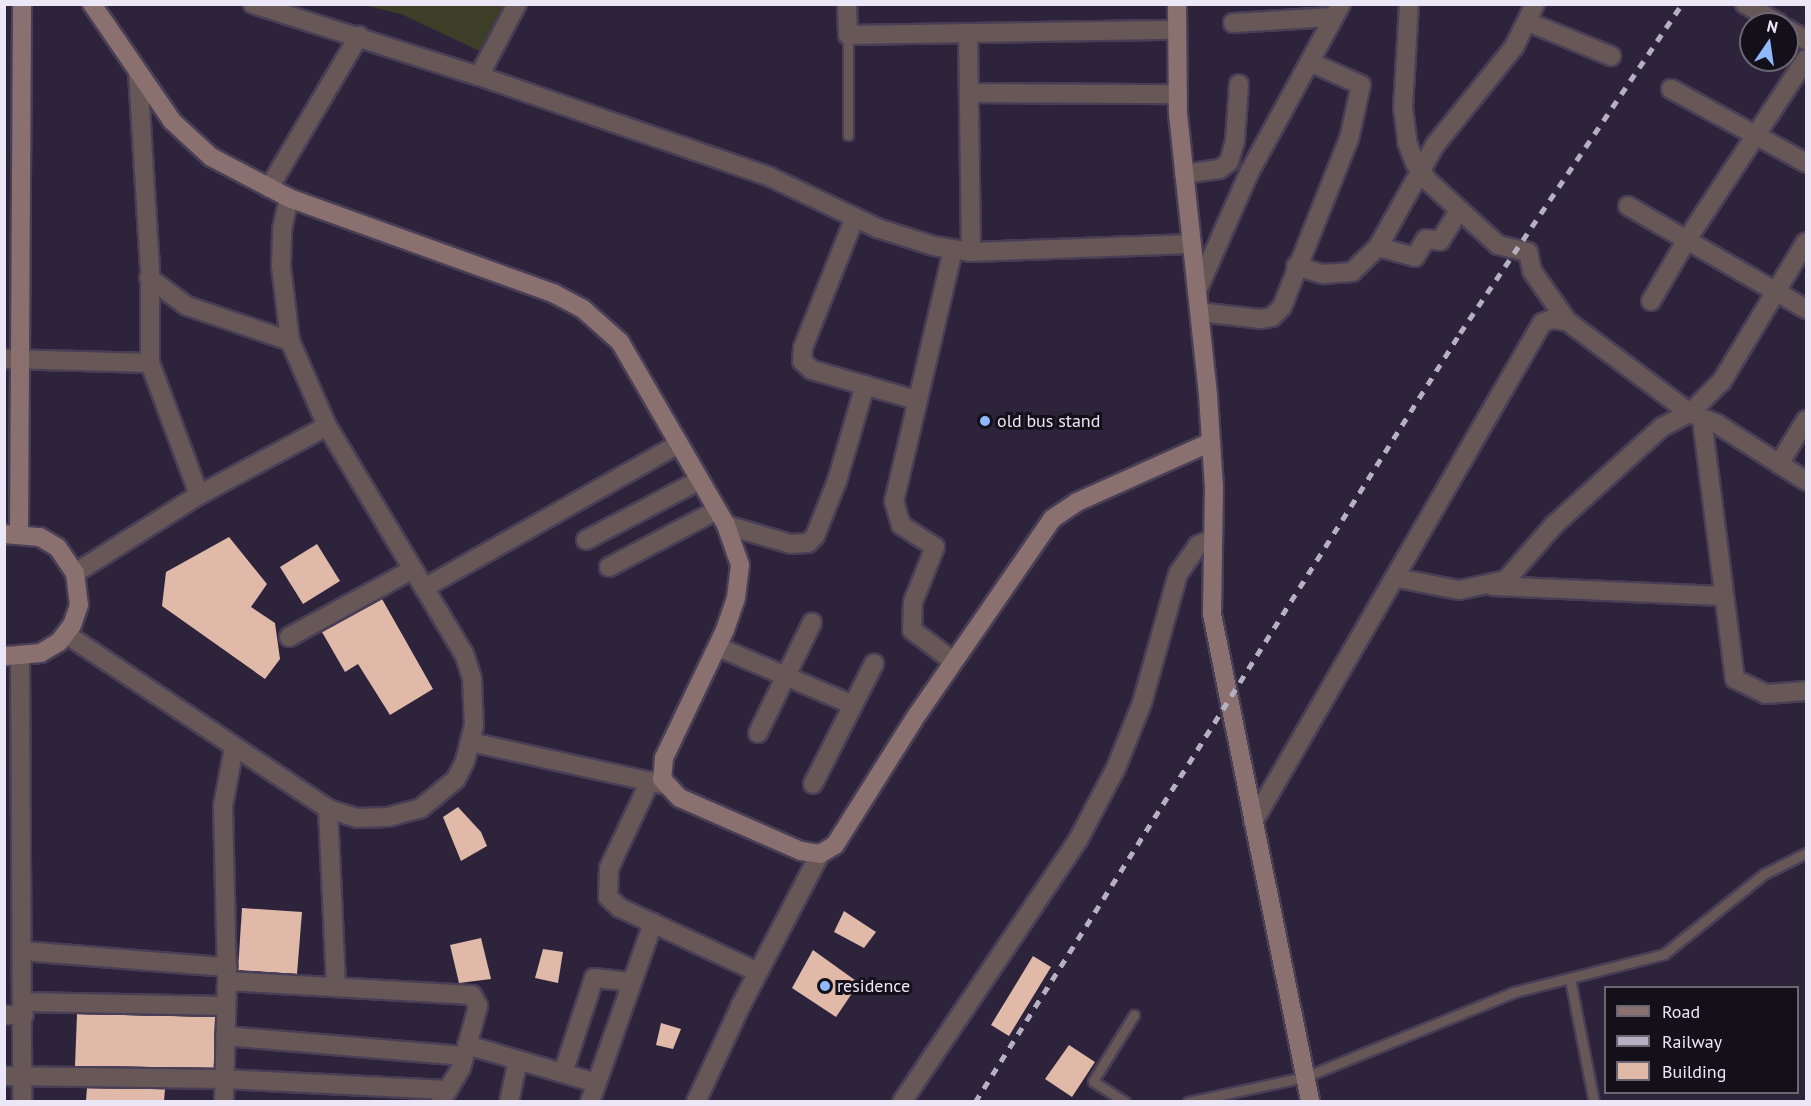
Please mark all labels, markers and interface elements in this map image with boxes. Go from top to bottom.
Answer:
north arrow [1739,12,1799,72]
text: N [1765,15,1780,37]
place label: old bus stand [997,410,1100,432]
marker: old bus stand [978,414,992,428]
place label: residence [837,975,910,997]
marker: residence [818,979,832,993]
legend [1604,986,1799,1094]
text: Road [1662,1000,1700,1023]
text: Railway [1662,1030,1722,1053]
text: Building [1662,1060,1726,1083]

